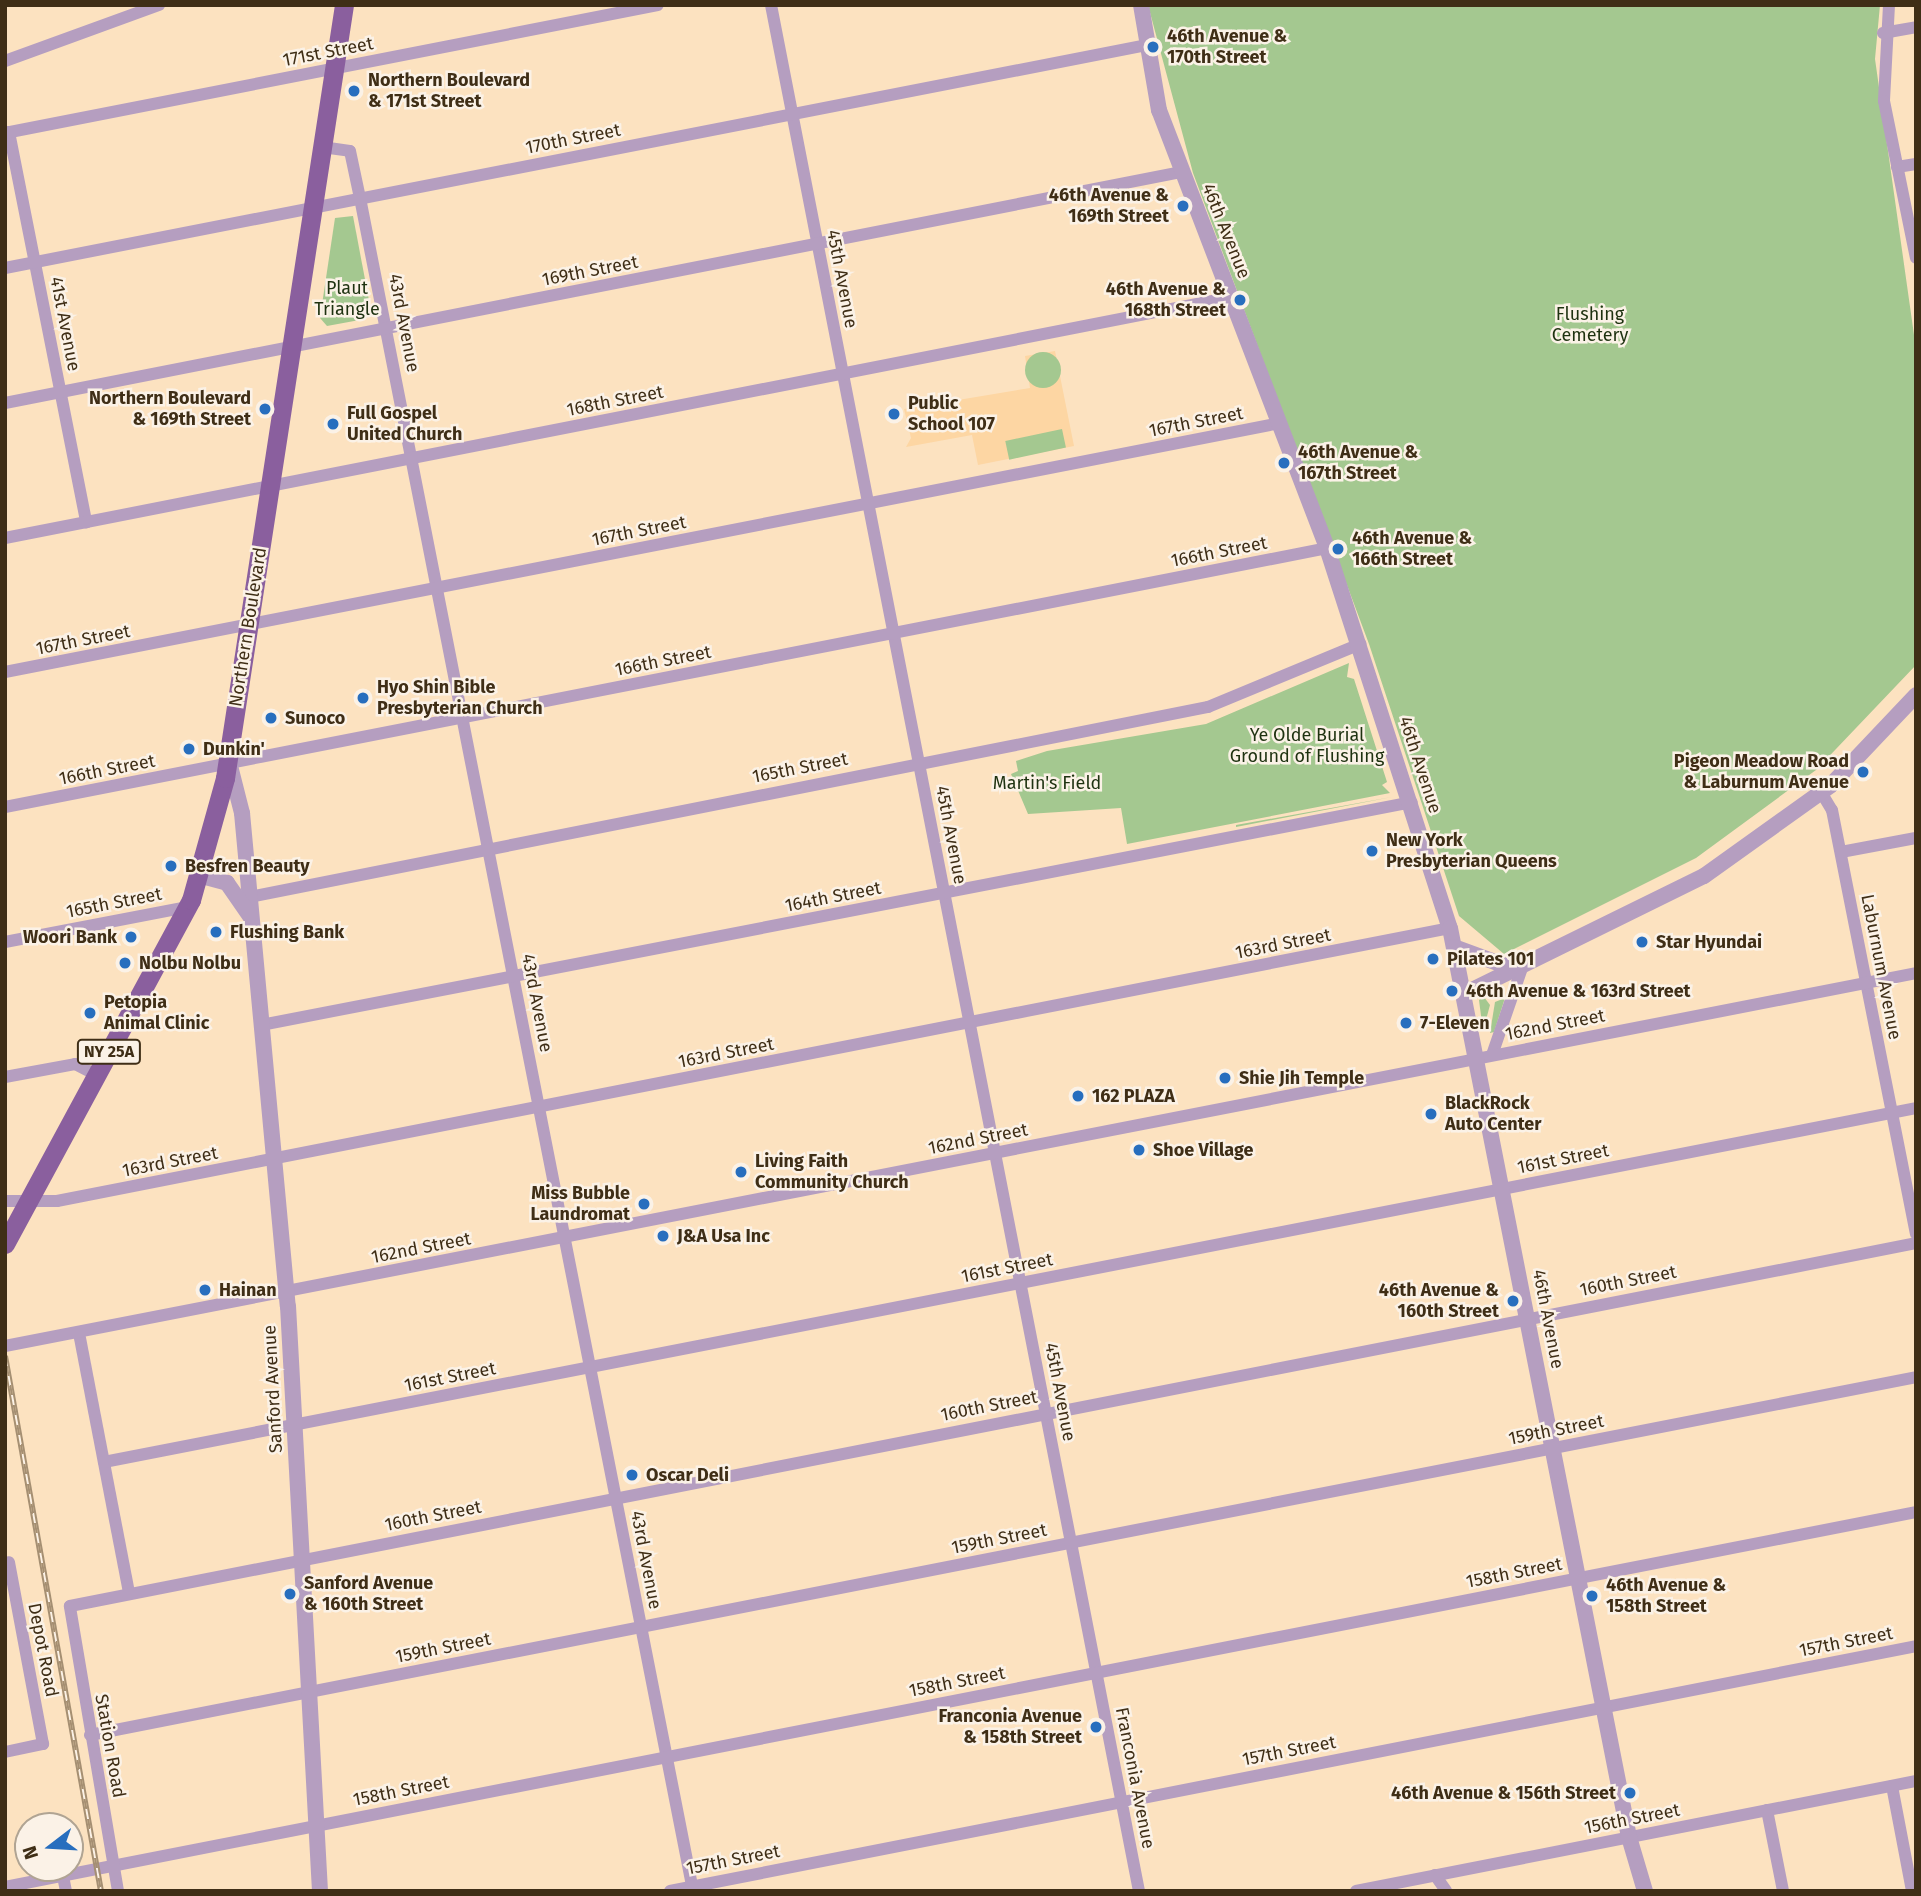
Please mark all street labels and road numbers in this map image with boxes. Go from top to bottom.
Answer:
street label: 171st Street [281,33,375,71]
street label: 170th Street [524,119,622,159]
street label: 46th Avenue [1197,180,1255,282]
street label: 45th Avenue [822,228,862,330]
street label: 169th Street [540,251,640,291]
street label: 43rd Avenue [384,272,424,374]
street label: 41st Avenue [45,275,85,373]
street label: 168th Street [565,381,665,421]
street label: 167th Street [1147,402,1245,442]
street label: 167th Street [590,511,688,551]
street label: 166th Street [1169,532,1269,572]
street label: Northern Boulevard [225,546,271,708]
street label: 167th Street [34,620,132,660]
street label: 166th Street [613,641,713,681]
street label: 46th Avenue [1394,714,1446,816]
street label: 165th Street [750,748,850,788]
street label: 166th Street [57,750,157,790]
street label: 45th Avenue [931,784,971,886]
street label: 164th Street [783,877,883,917]
street label: 165th Street [64,883,164,923]
street label: Laburnum Avenue [1856,892,1906,1042]
street label: 163rd Street [1233,924,1333,964]
street label: 43rd Avenue [517,952,557,1054]
street label: 162nd Street [1503,1005,1607,1045]
street label: 163rd Street [676,1033,776,1073]
road number: NY 25A [76,1040,142,1064]
street label: 162nd Street [926,1119,1030,1159]
street label: 161st Street [1515,1140,1611,1178]
street label: 163rd Street [120,1142,220,1182]
street label: 162nd Street [369,1228,473,1268]
street label: 161st Street [959,1249,1055,1287]
street label: 160th Street [1578,1261,1678,1301]
street label: 46th Avenue [1528,1268,1568,1370]
street label: Sanford Avenue [259,1324,287,1454]
street label: 45th Avenue [1040,1341,1080,1443]
street label: 161st Street [402,1358,498,1396]
street label: 160th Street [939,1386,1039,1426]
street label: 159th Street [1507,1410,1605,1450]
street label: 160th Street [383,1496,483,1536]
street label: 43rd Avenue [626,1509,666,1611]
street label: 159th Street [950,1519,1048,1559]
street label: 158th Street [1464,1553,1564,1593]
street label: Depot Road [23,1601,63,1699]
street label: 157th Street [1797,1622,1895,1662]
street label: 159th Street [394,1628,492,1668]
street label: 158th Street [907,1662,1007,1702]
street label: Station Road [90,1692,130,1800]
street label: Franconia Avenue [1111,1705,1159,1851]
street label: 157th Street [1240,1731,1338,1771]
street label: 158th Street [351,1771,451,1811]
street label: 156th Street [1582,1799,1682,1839]
street label: 157th Street [684,1840,782,1880]

